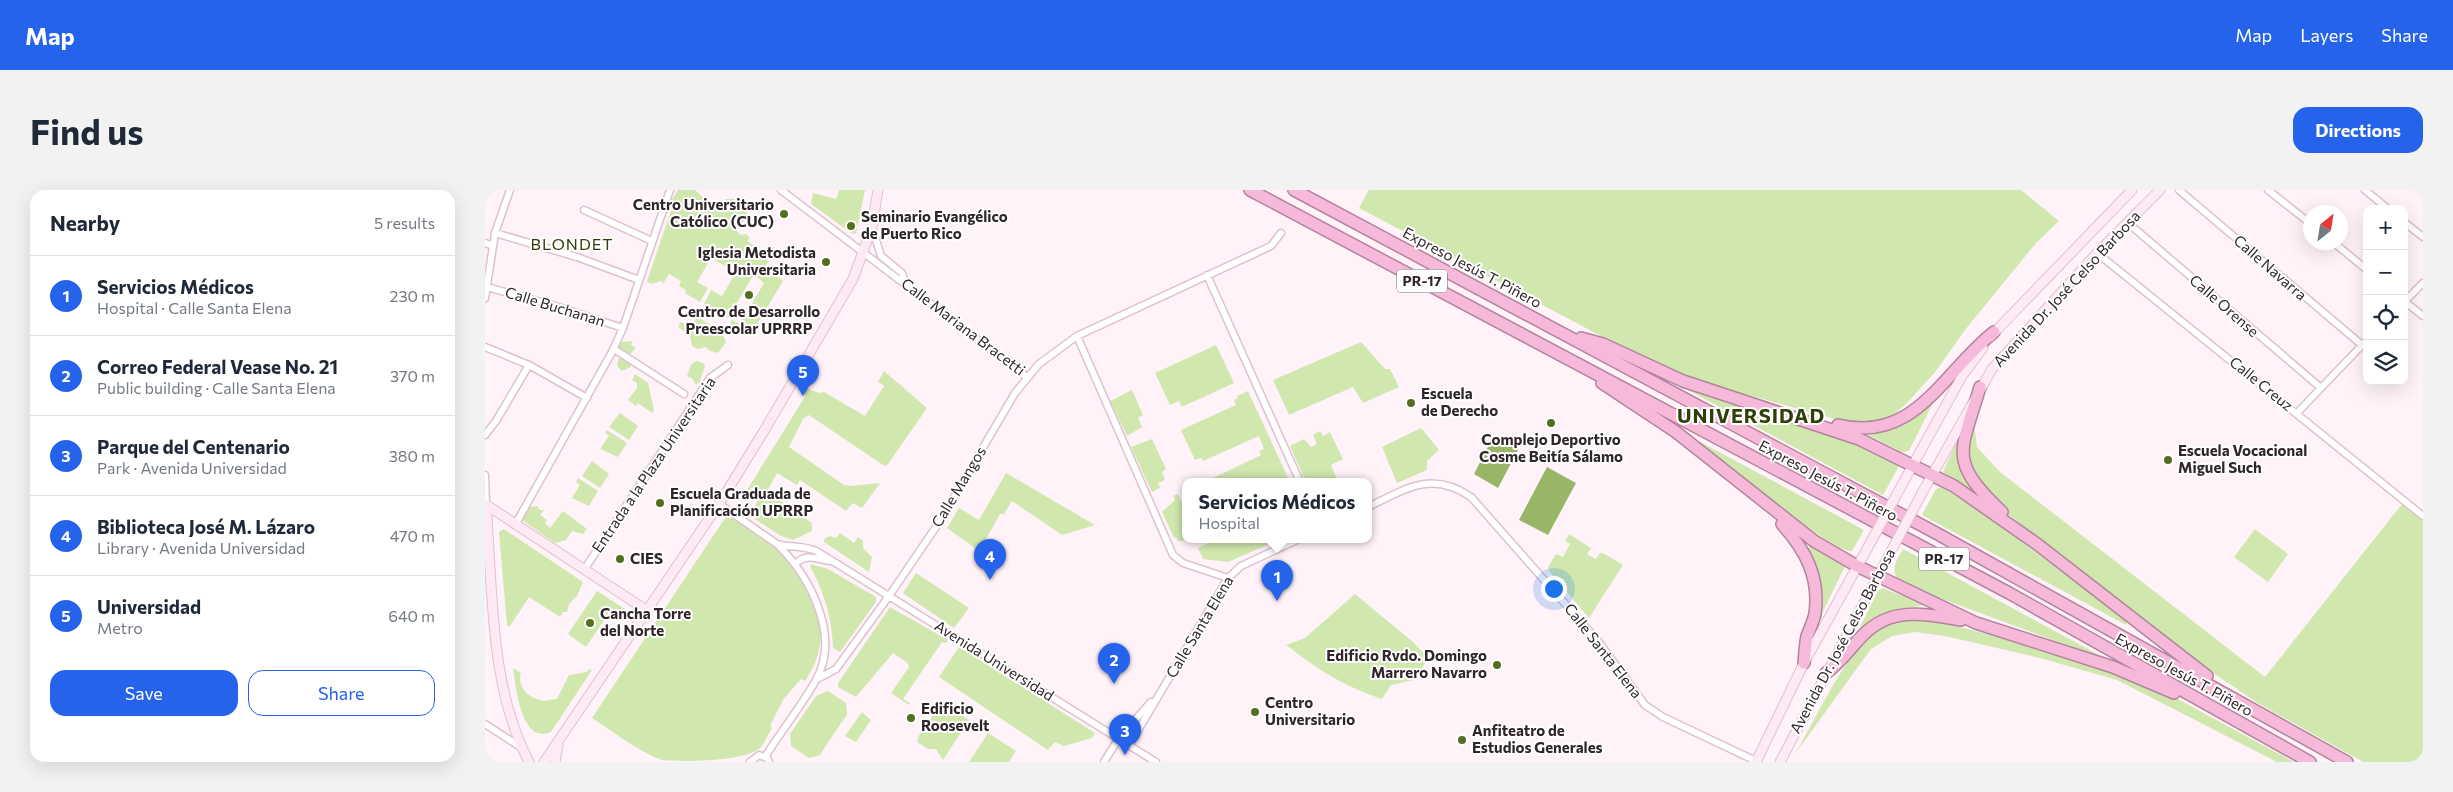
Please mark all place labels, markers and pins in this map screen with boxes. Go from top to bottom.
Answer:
place label: Centro Universitario Católico (CUC) [633,195,774,230]
place label: Seminario Evangélico de Puerto Rico [861,207,1008,242]
marker: Centro Universitario Católico (CUC) [778,208,790,220]
marker: Seminario Evangélico de Puerto Rico [845,220,857,232]
place label: Iglesia Metodista Universitaria [698,243,816,278]
marker: Iglesia Metodista Universitaria [820,256,832,268]
marker: Centro de Desarrollo Preescolar UPRRP [743,289,755,301]
place label: Centro de Desarrollo Preescolar UPRRP [678,302,820,337]
pin: 5 [787,355,819,396]
place label: Escuela de Derecho [1421,384,1498,419]
marker: Escuela de Derecho [1405,397,1417,409]
marker: Complejo Deportivo Cosme Beitía Sálamo [1545,417,1557,429]
place label: Complejo Deportivo Cosme Beitía Sálamo [1479,430,1623,465]
place label: Escuela Vocacional Miguel Such [2178,441,2307,476]
marker: Escuela Vocacional Miguel Such [2162,454,2174,466]
place label: Escuela Graduada de Planificación UPRRP [670,484,813,519]
marker: Escuela Graduada de Planificación UPRRP [654,497,666,509]
pin: 4 [974,539,1006,580]
place label: CIES [630,549,663,567]
marker: CIES [614,553,626,565]
pin: 1 [1261,560,1293,601]
place label: Cancha Torre del Norte [600,604,691,639]
marker: Cancha Torre del Norte [584,617,596,629]
pin: 2 [1098,643,1130,684]
place label: Edificio Rvdo. Domingo Marrero Navarro [1326,646,1487,681]
marker: Edificio Rvdo. Domingo Marrero Navarro [1491,659,1503,671]
place label: Centro Universitario [1265,693,1355,728]
place label: Edificio Roosevelt [921,699,989,734]
marker: Centro Universitario [1249,706,1261,718]
marker: Edificio Roosevelt [905,712,917,724]
pin: 3 [1109,714,1141,755]
place label: Anfiteatro de Estudios Generales [1472,721,1603,756]
marker: Anfiteatro de Estudios Generales [1456,734,1468,746]

